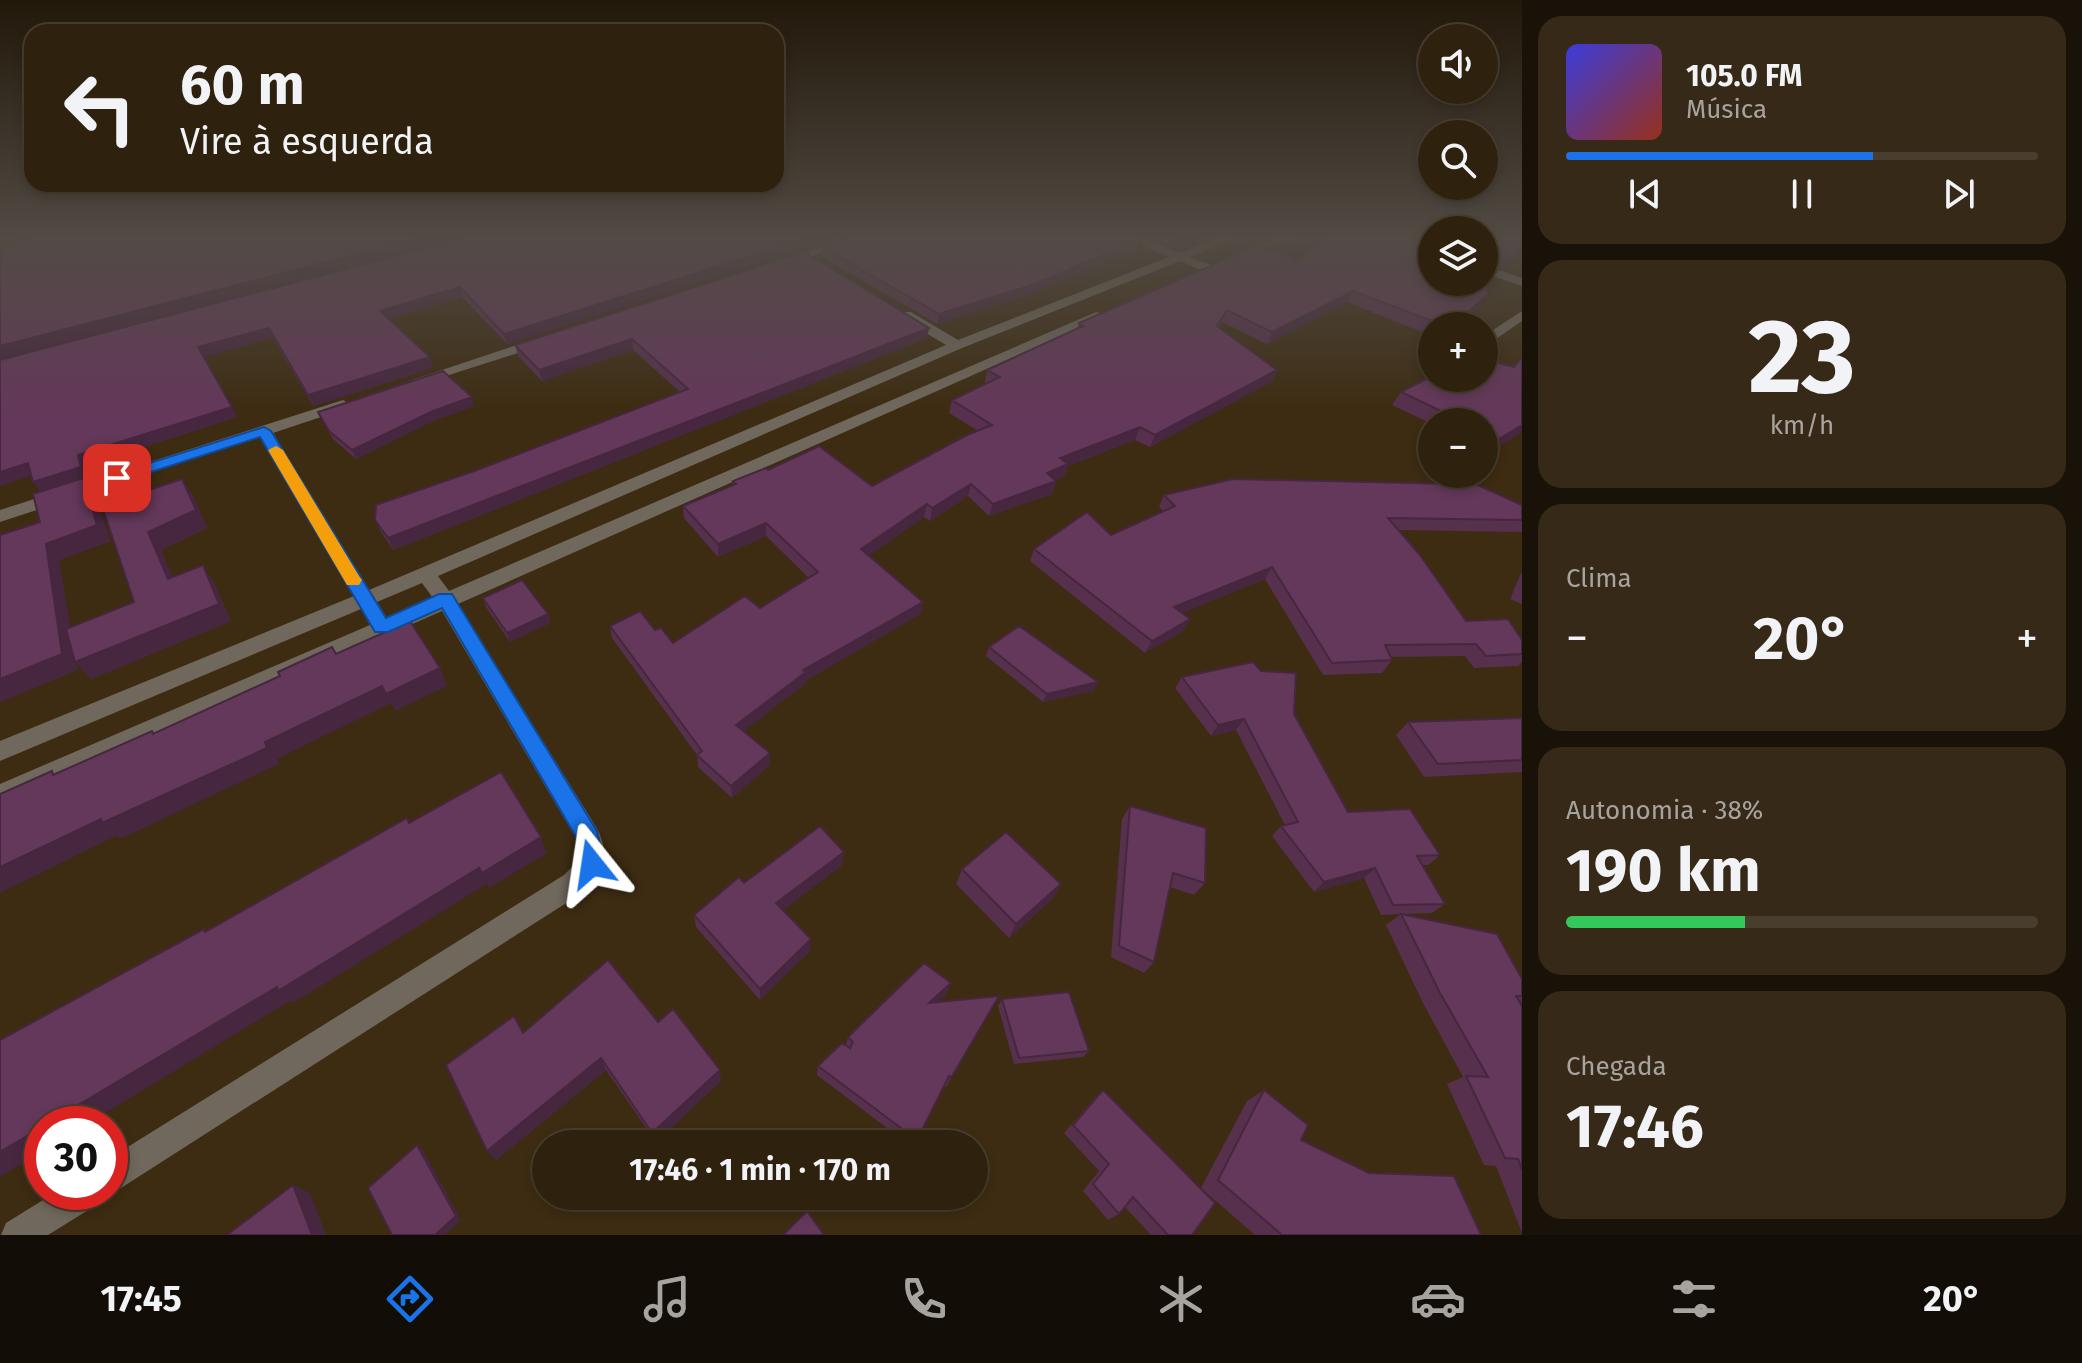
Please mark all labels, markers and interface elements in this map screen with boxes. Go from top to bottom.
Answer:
map controls [1418,24,1498,488]
button: sound [1418,24,1498,104]
text: 60 m [180,52,305,119]
icon: left [48,56,152,160]
text: 105.0 FM [1686,58,1802,94]
text: Música [1686,94,1767,125]
text: Vire à esquerda [180,120,434,164]
button: search [1418,120,1498,200]
icon: previous [1623,172,1667,216]
icon: pause [1780,172,1824,216]
icon: next [1937,172,1981,216]
button: layers [1418,216,1498,296]
text: 23 [1748,295,1856,420]
button: + [1418,312,1498,392]
button: − [1418,408,1498,488]
text: km/h [1770,410,1834,441]
pin [83,444,151,512]
icon: arrive [95,456,139,500]
text: Clima [1566,563,1632,594]
text: 20° [1753,603,1851,675]
text: − [1566,612,1588,665]
text: + [2016,612,2038,665]
text: Autonomia · 38% [1566,795,1763,826]
position arrow [550,822,634,906]
text: 190 km [1566,835,1761,907]
text: Chegada [1566,1051,1667,1082]
text: 17:46 [1566,1091,1704,1163]
speed limit sign: 30 [24,1106,128,1210]
text: 17:46 · 1 min · 170 m [629,1152,891,1188]
icon: directions [382,1271,438,1327]
icon: music [639,1271,695,1327]
icon: phone [896,1271,952,1327]
icon: climate [1153,1271,1209,1327]
icon: car [1410,1271,1466,1327]
icon: filters [1666,1271,1722,1327]
text: 17:45 [100,1277,182,1321]
text: 20° [1923,1277,1982,1321]

